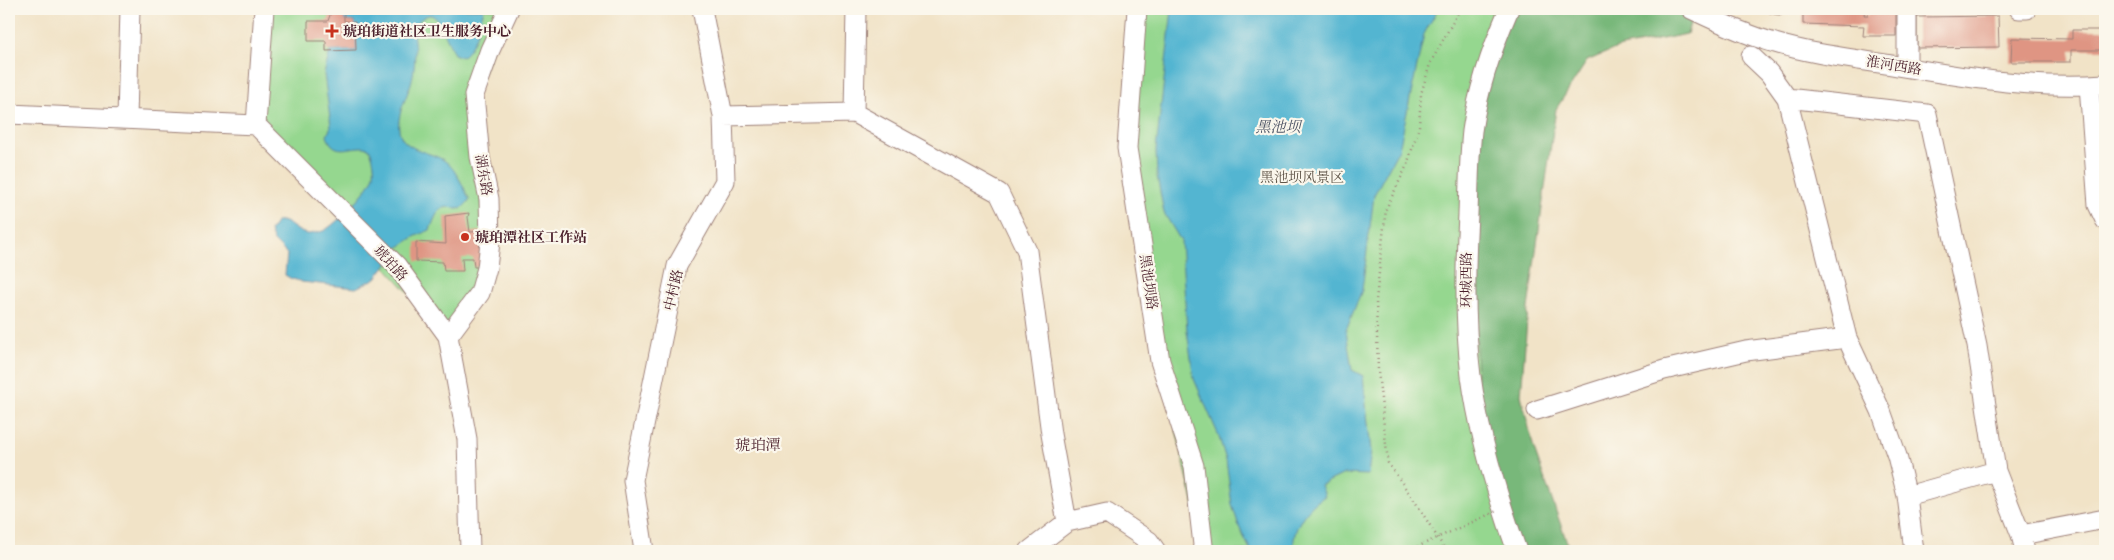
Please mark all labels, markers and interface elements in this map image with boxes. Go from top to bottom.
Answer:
place label: 琥珀街道社区卫生服务中心 [343,22,511,40]
marker: 琥珀街道社区卫生服务中心 [325,24,339,38]
street label: 淮河西路 [1865,52,1923,78]
water label: 黑池坝 [1255,117,1302,136]
street label: 湖东路 [471,153,497,197]
park label: 黑池坝风景区 [1260,168,1344,186]
place label: 琥珀潭社区工作站 [475,228,587,246]
marker: 琥珀潭社区工作站 [459,231,471,243]
street label: 琥珀路 [370,241,412,285]
street label: 环城西路 [1457,252,1475,308]
street label: 黑池坝路 [1136,253,1162,311]
street label: 中村路 [660,268,686,312]
district label: 琥珀潭 [735,435,781,454]

